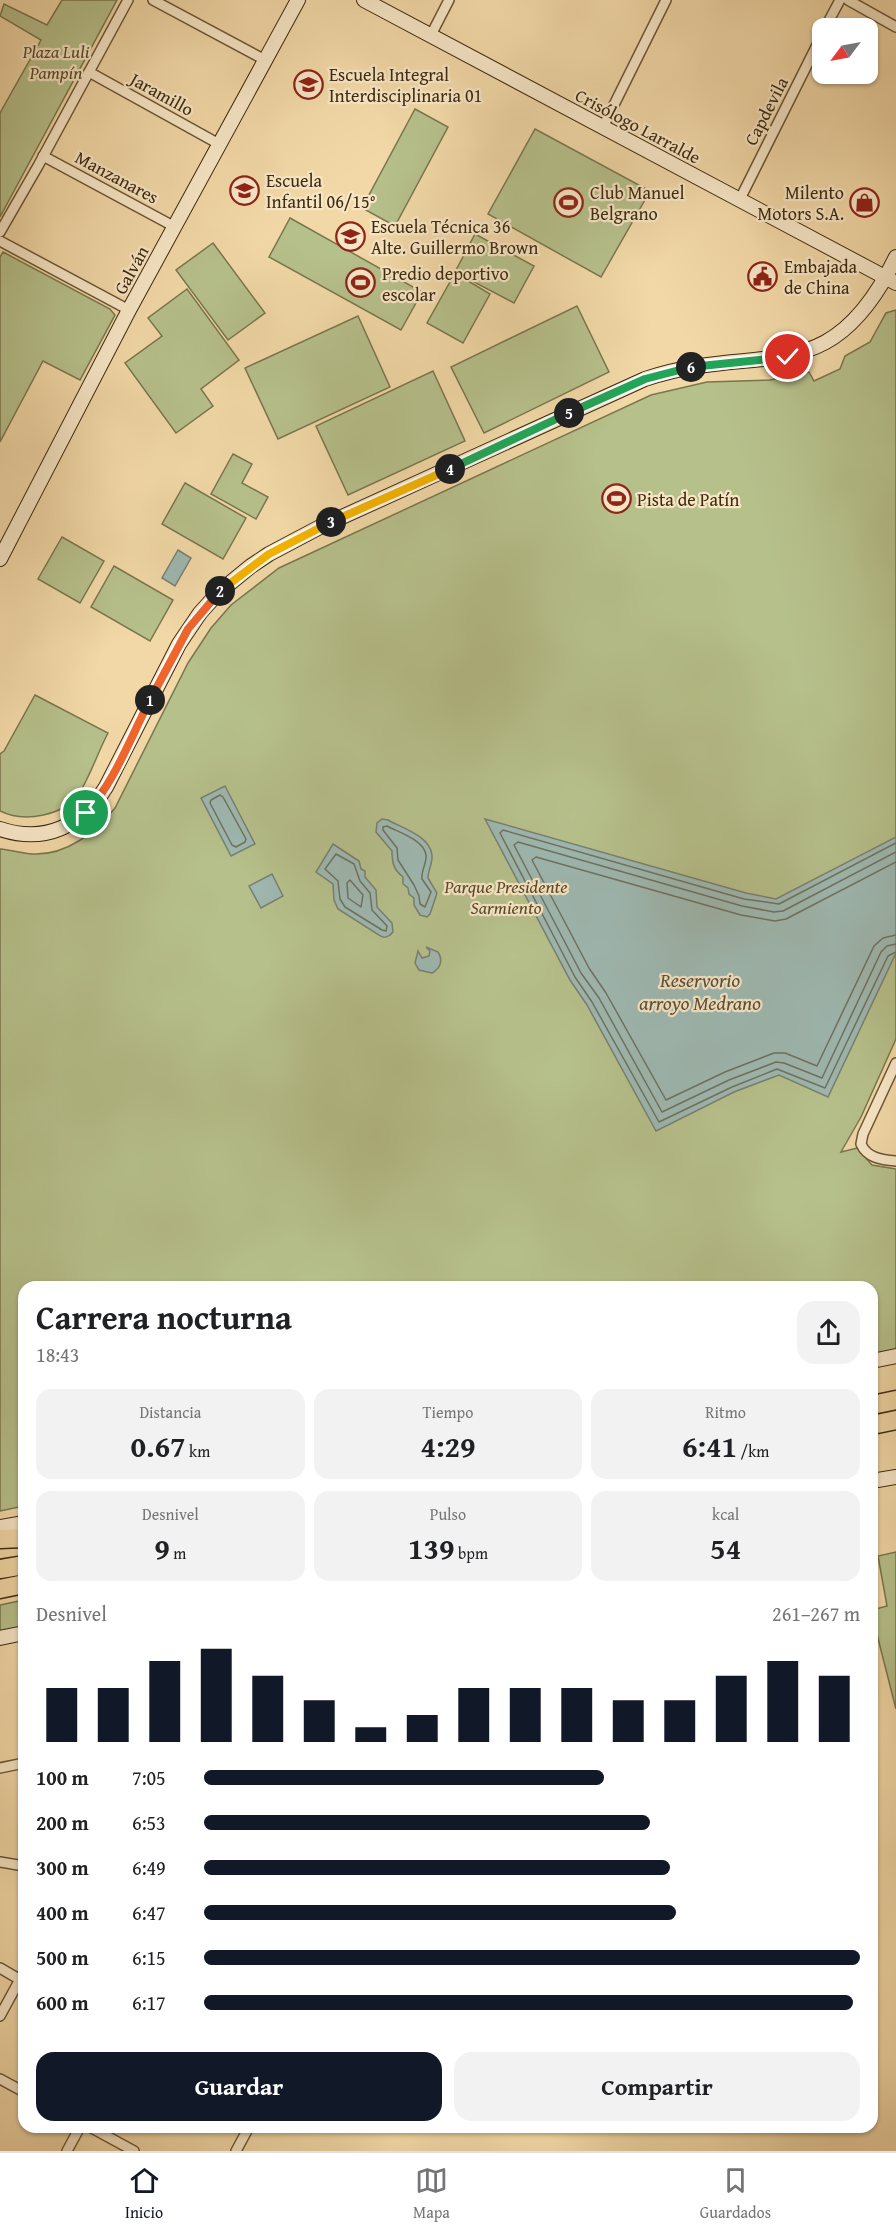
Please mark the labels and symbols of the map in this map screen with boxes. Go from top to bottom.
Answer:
north arrow [812,18,878,84]
park label: Plaza Luli Pampín [22,38,90,86]
place label: Escuela Integral Interdisciplinaria 01 [329,61,482,109]
street label: Jaramillo [124,65,199,123]
school or university icon: Escuela Integral Interdisciplinaria 01 [292,68,324,100]
street label: Capdevila [737,72,795,150]
street label: Crisólogo Larralde [571,82,705,170]
street label: Manzanares [70,144,164,210]
place label: Escuela Infantil 06/15° [266,167,376,215]
school or university icon: Escuela Infantil 06/15° [229,174,261,206]
place label: Club Manuel Belgrano [590,179,684,227]
place label: Milento Motors S.A. [758,179,844,227]
sports icon: Club Manuel Belgrano [553,186,585,218]
shop icon: Milento Motors S.A. [849,186,881,218]
place label: Escuela Técnica 36 Alte. Guillermo Brown [371,213,538,261]
school or university icon: Escuela Técnica 36 Alte. Guillermo Brown [334,220,366,252]
street label: Galván [107,241,155,299]
place label: Embajada de China [784,253,858,301]
place label: Predio deportivo escolar [382,260,509,308]
public building icon: Embajada de China [747,260,779,292]
sports icon: Predio deportivo escolar [345,267,377,299]
pin [762,331,813,382]
pin: 6 [676,352,706,382]
pin: 5 [554,398,584,428]
pin: 4 [435,454,465,484]
sports icon: Pista de Patín [600,483,632,515]
place label: Pista de Patín [637,486,739,513]
pin: 3 [316,507,346,537]
pin: 2 [205,576,235,606]
pin: 1 [135,685,165,715]
pin [60,787,111,838]
park label: Parque Presidente Sarmiento [443,873,568,921]
water label: Reservorio arroyo Medrano [639,965,761,1017]

